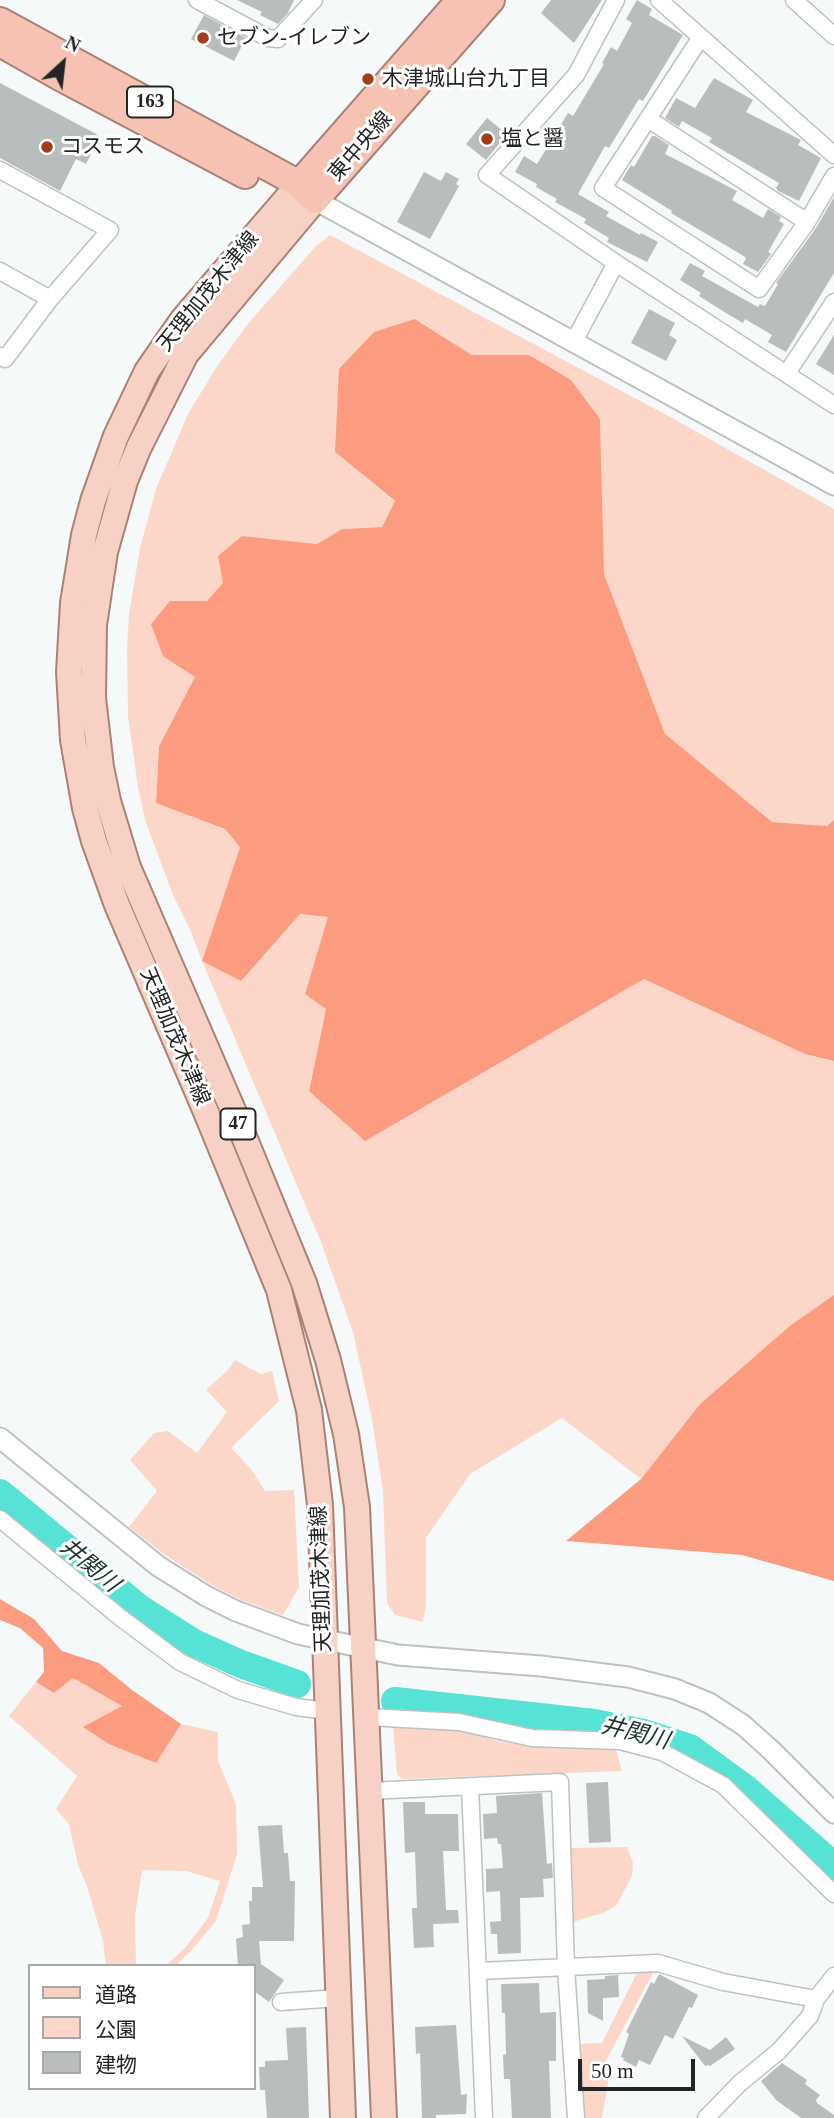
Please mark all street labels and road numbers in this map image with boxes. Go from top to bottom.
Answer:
road number: 163 [127,86,173,118]
street label: 東中央線 [324,107,398,187]
street label: 天理加茂木津線 [153,227,265,357]
street label: 天理加茂木津線 [134,964,214,1110]
road number: 47 [220,1108,256,1140]
street label: 天理加茂木津線 [307,1505,337,1653]

